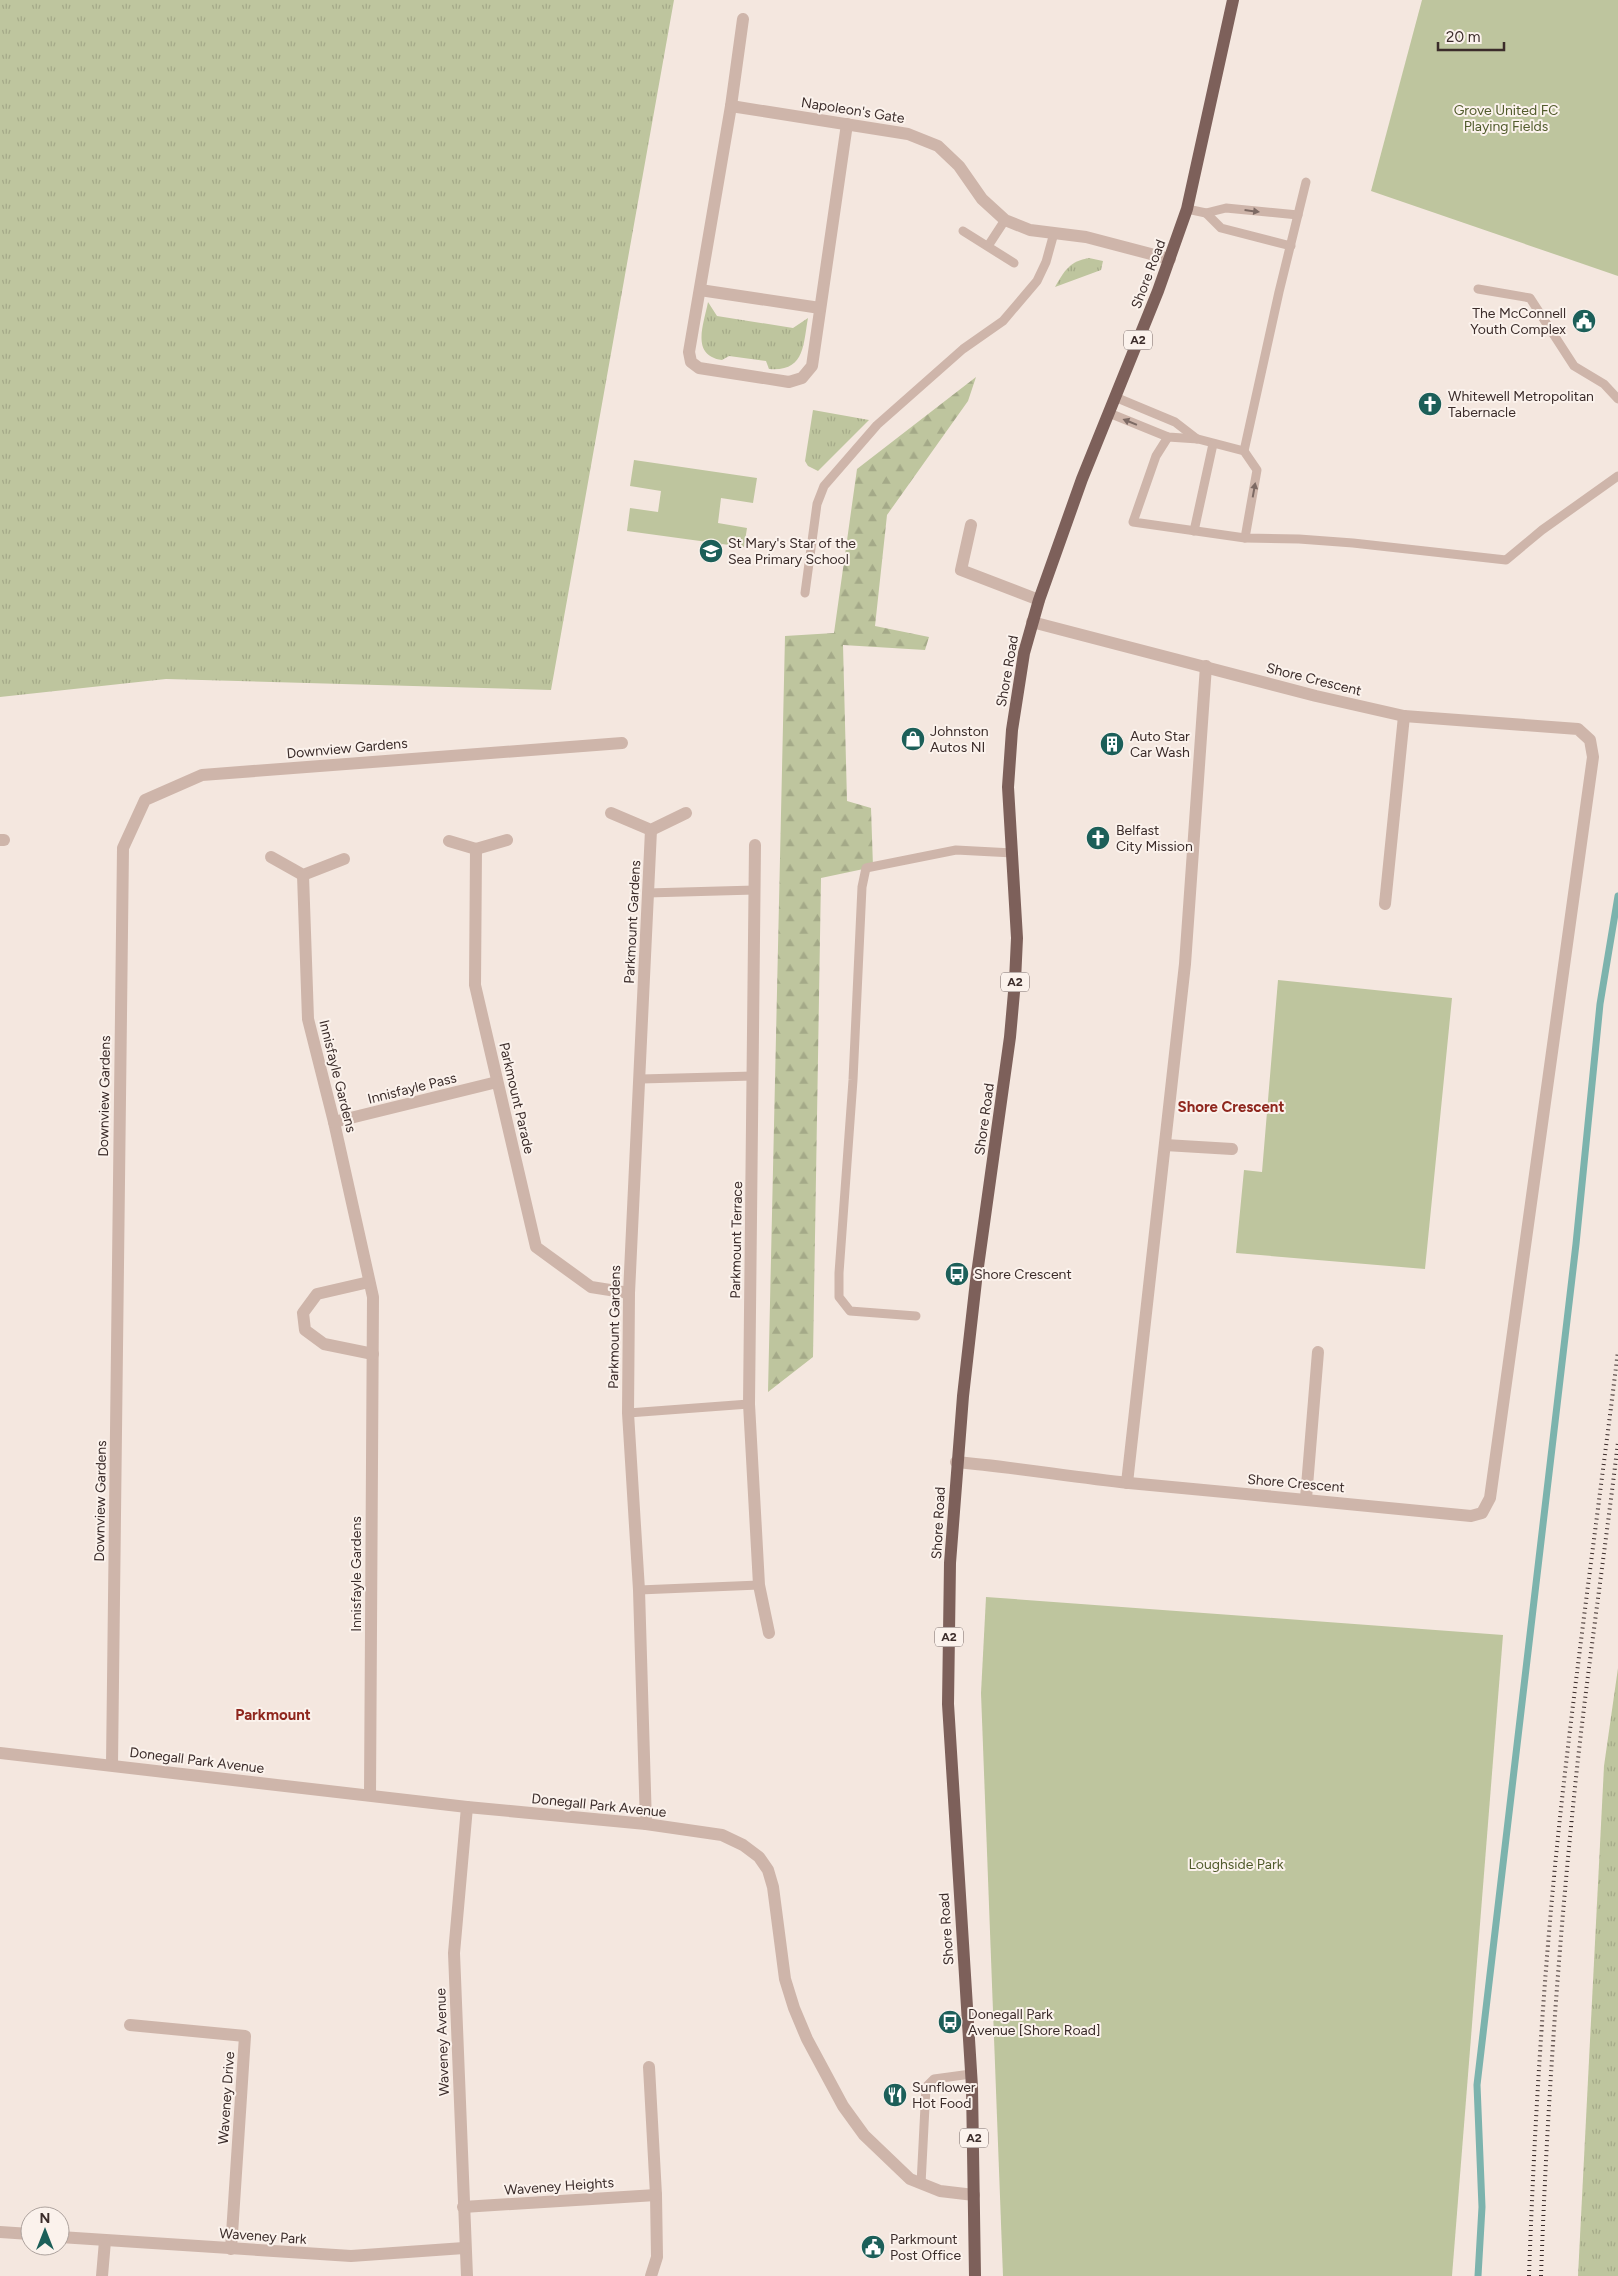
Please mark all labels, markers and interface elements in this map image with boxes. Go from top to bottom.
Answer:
scale bar [1438,20,1504,52]
text: 20 m [1446,28,1480,46]
street label: Napoleon's Gate [800,94,906,127]
park label: Grove United FC Playing Fields [1454,102,1558,135]
one-way arrow [1244,207,1260,215]
street label: Shore Road [1128,237,1169,311]
place label: The McConnell Youth Complex [1470,305,1566,338]
public building icon: The McConnell Youth Complex [1571,308,1597,334]
road number: A2 [1124,330,1152,350]
place label: Whitewell Metropolitan Tabernacle [1448,388,1594,421]
church icon: Whitewell Metropolitan Tabernacle [1417,391,1443,417]
one-way arrow [1123,417,1137,425]
one-way arrow [1250,482,1258,498]
place label: St Mary's Star of the Sea Primary School [728,535,856,568]
school or university icon: St Mary's Star of the Sea Primary School [698,538,724,564]
street label: Shore Road [993,634,1022,708]
street label: Shore Crescent [1264,659,1363,700]
place label: Johnston Autos NI [930,723,989,756]
shop icon: Johnston Autos NI [900,726,926,752]
place label: Auto Star Car Wash [1130,728,1190,761]
building icon: Auto Star Car Wash [1099,731,1125,757]
street label: Downview Gardens [286,735,408,762]
place label: Belfast City Mission [1116,822,1193,855]
church icon: Belfast City Mission [1085,825,1111,851]
street label: Parkmount Gardens [621,860,644,984]
road number: A2 [1001,972,1029,992]
street label: Innisfayle Gardens [315,1018,360,1134]
street label: Downview Gardens [95,1035,114,1157]
street label: Parkmount Parade [495,1041,538,1156]
street label: Innisfayle Pass [366,1069,458,1108]
street label: Shore Road [971,1082,998,1156]
district label: Shore Crescent [1178,1098,1284,1116]
street label: Parkmount Terrace [727,1181,746,1299]
bus stop icon: Shore Crescent [944,1261,970,1287]
street label: Parkmount Gardens [605,1265,624,1389]
place label: Shore Crescent [974,1266,1072,1283]
street label: Downview Gardens [91,1440,110,1562]
street label: Shore Crescent [1247,1471,1345,1496]
street label: Shore Road [928,1486,949,1560]
street label: Innisfayle Gardens [348,1516,365,1632]
road number: A2 [935,1628,963,1646]
district label: Parkmount [235,1706,311,1724]
street label: Donegall Park Avenue [129,1744,266,1777]
street label: Donegall Park Avenue [531,1790,668,1821]
park label: Loughside Park [1189,1856,1284,1873]
street label: Shore Road [935,1892,958,1966]
street label: Waveney Avenue [432,1987,453,2096]
place label: Donegall Park Avenue [Shore Road] [968,2006,1100,2039]
bus stop icon: Donegall Park Avenue [Shore Road] [937,2009,963,2035]
street label: Waveney Drive [215,2051,238,2145]
place label: Sunflower Hot Food [912,2079,976,2112]
restaurant icon: Sunflower Hot Food [882,2082,908,2108]
road number: A2 [960,2128,988,2148]
street label: Waveney Heights [504,2174,615,2199]
north arrow [20,2206,70,2256]
text: N [40,2210,50,2227]
street label: Waveney Park [219,2225,307,2248]
place label: Parkmount Post Office [890,2231,961,2264]
public building icon: Parkmount Post Office [860,2234,886,2260]

